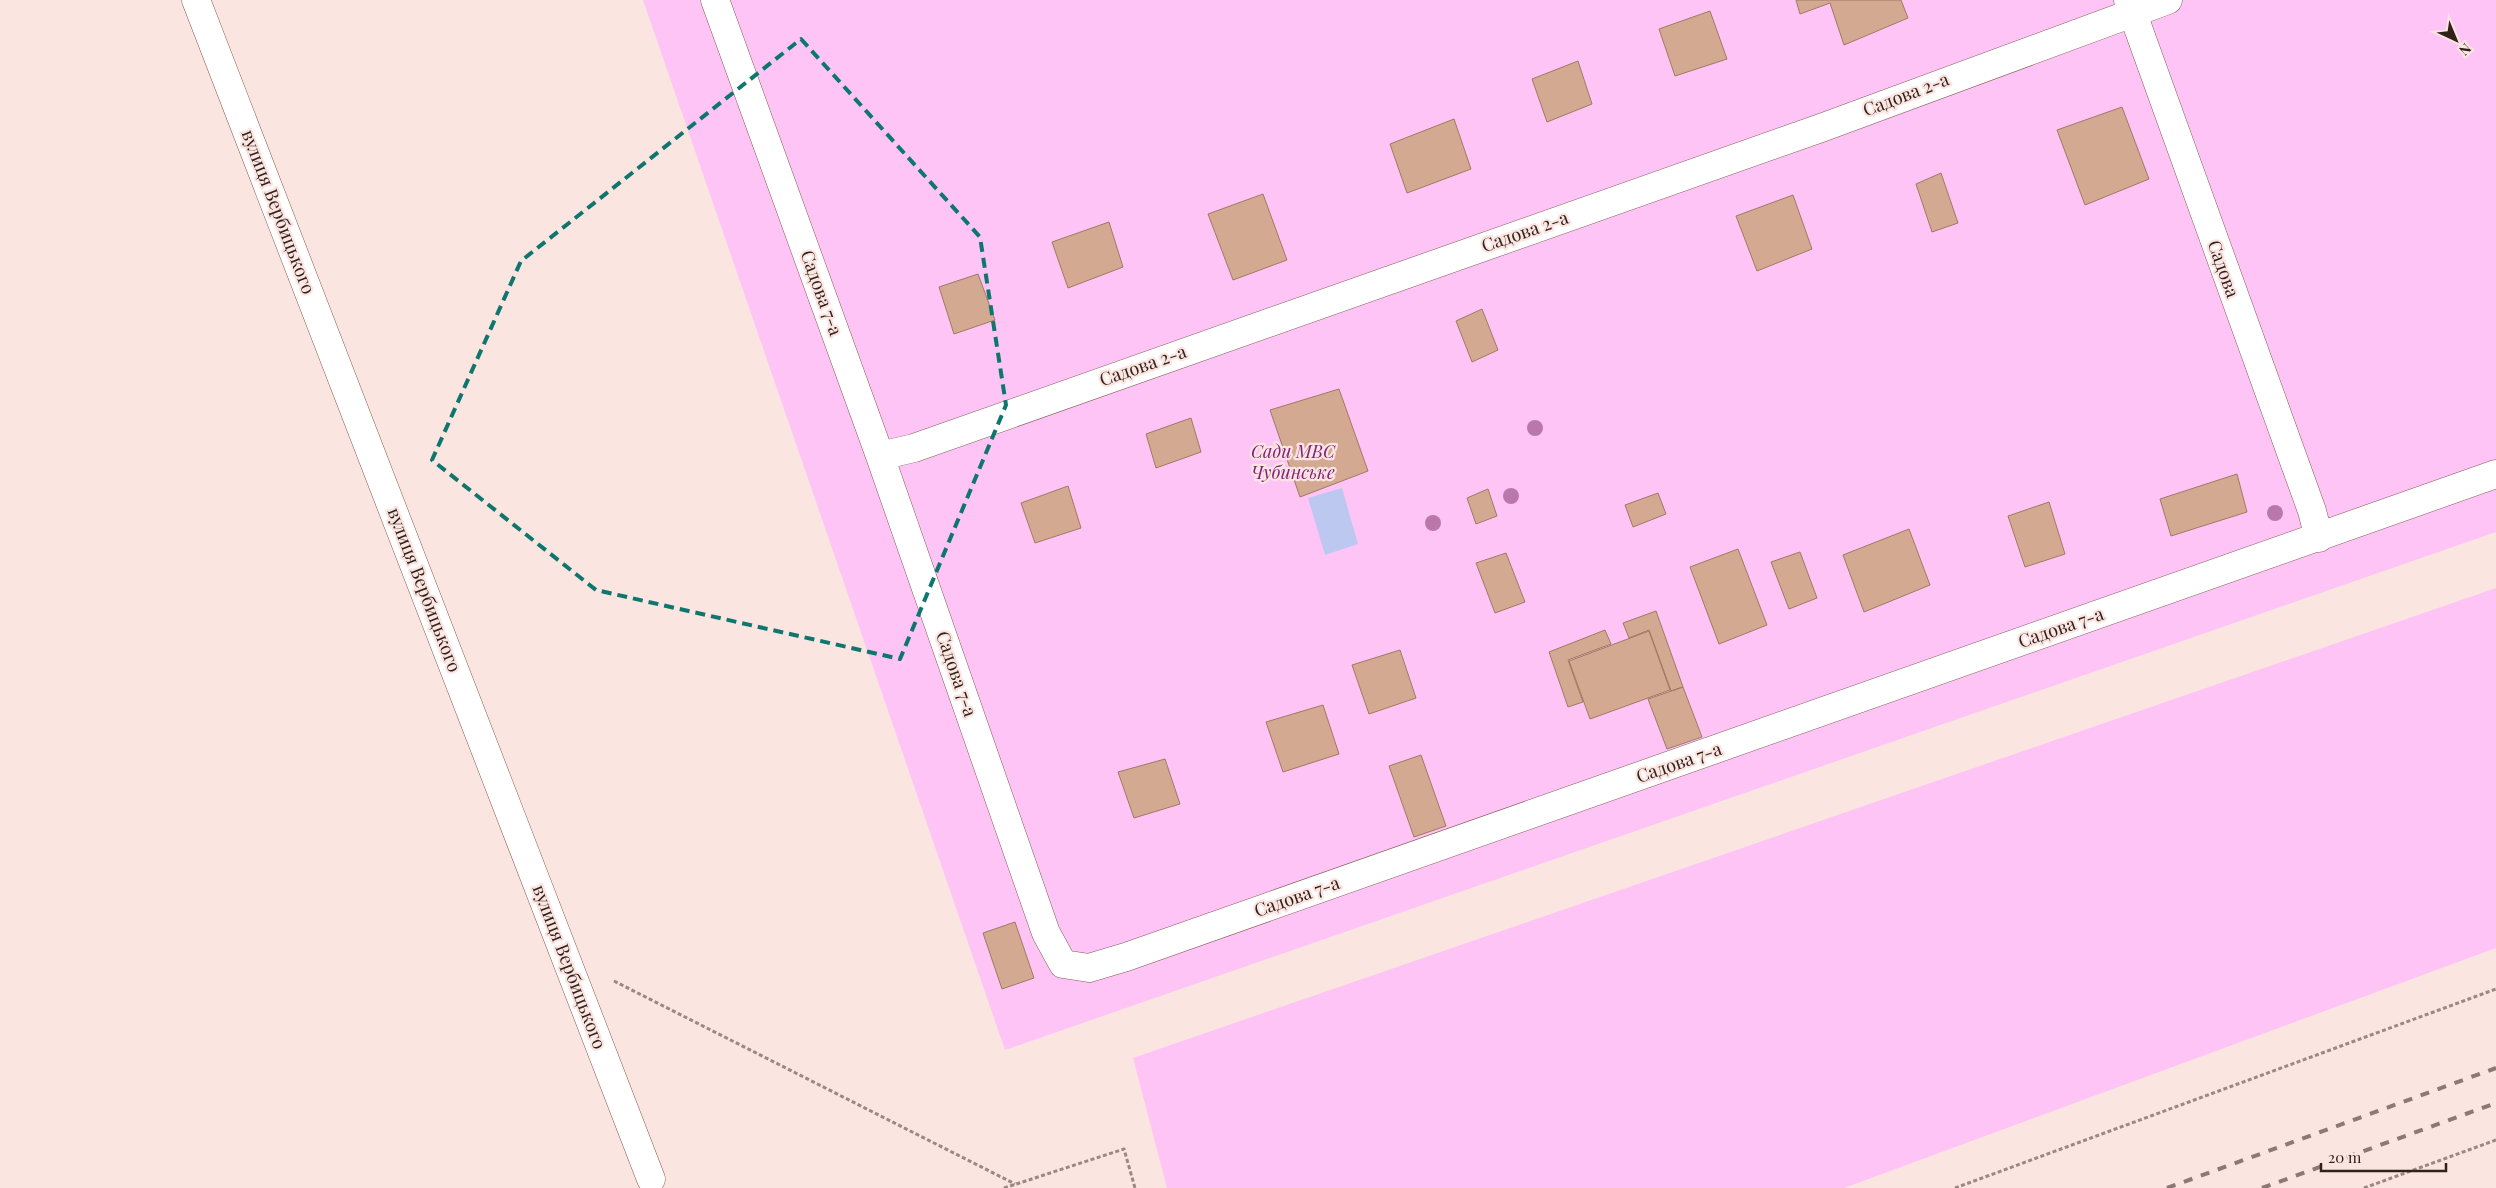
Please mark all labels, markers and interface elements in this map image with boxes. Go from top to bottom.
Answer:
north arrow [2431,15,2481,65]
text: N [2455,39,2476,60]
street label: Садова 2-а [1859,67,1952,121]
street label: вулиця Вербицького [237,126,321,297]
street label: Садова 2-а [1478,205,1571,257]
street label: Садова [2202,237,2245,301]
street label: Садова 7-а [795,247,848,339]
street label: Садова 2-а [1096,339,1189,391]
park label: Сади МВС Чубинське [1251,439,1336,484]
street label: вулиця Вербицького [383,504,467,675]
street label: Садова 7-а [2015,601,2107,653]
street label: Садова 7-а [931,628,983,720]
street label: Садова 7-а [1633,736,1725,788]
street label: Садова 7-а [1251,870,1343,922]
street label: вулиця Вербицького [528,881,612,1052]
scale bar [2321,1140,2446,1172]
text: 20 m [2328,1147,2362,1167]

